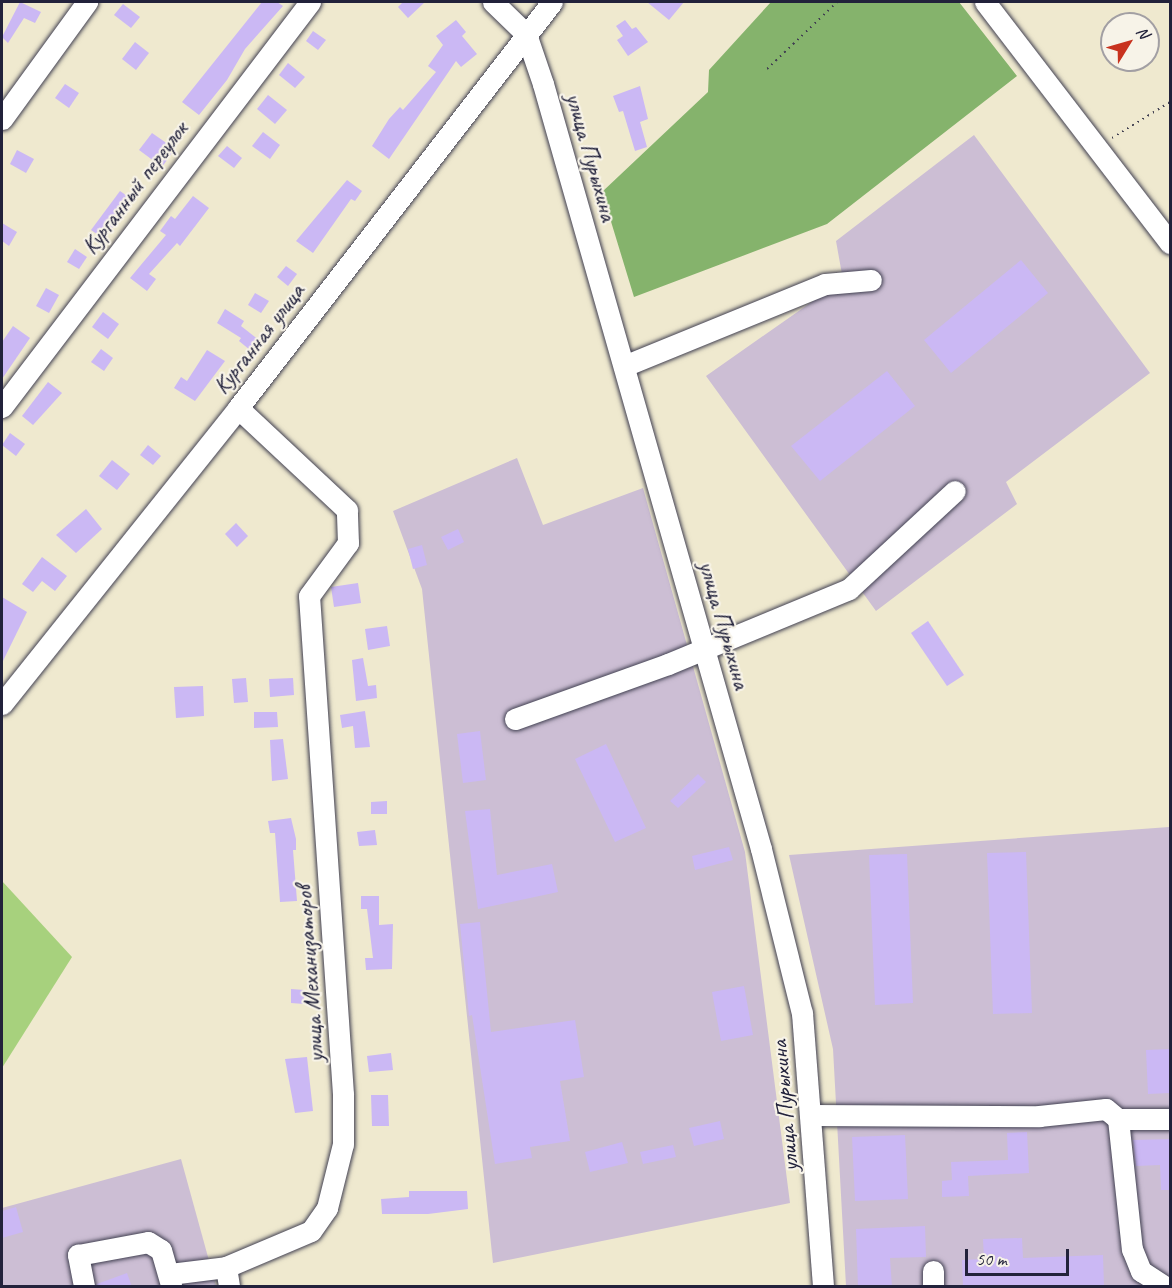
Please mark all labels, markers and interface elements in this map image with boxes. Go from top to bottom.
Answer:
north arrow [1100,12,1160,72]
text: N [1132,22,1154,42]
street label: улица Пурыхина [559,90,623,224]
street label: Курганный переулок [76,116,194,260]
street label: Курганная улица [206,277,312,401]
street label: улица Пурыхина [692,558,756,692]
street label: улица Механизаторов [290,885,330,1063]
street label: улица Пурыхина [765,1040,805,1172]
scale bar [968,1237,1072,1275]
text: 50 m [976,1248,1007,1270]

